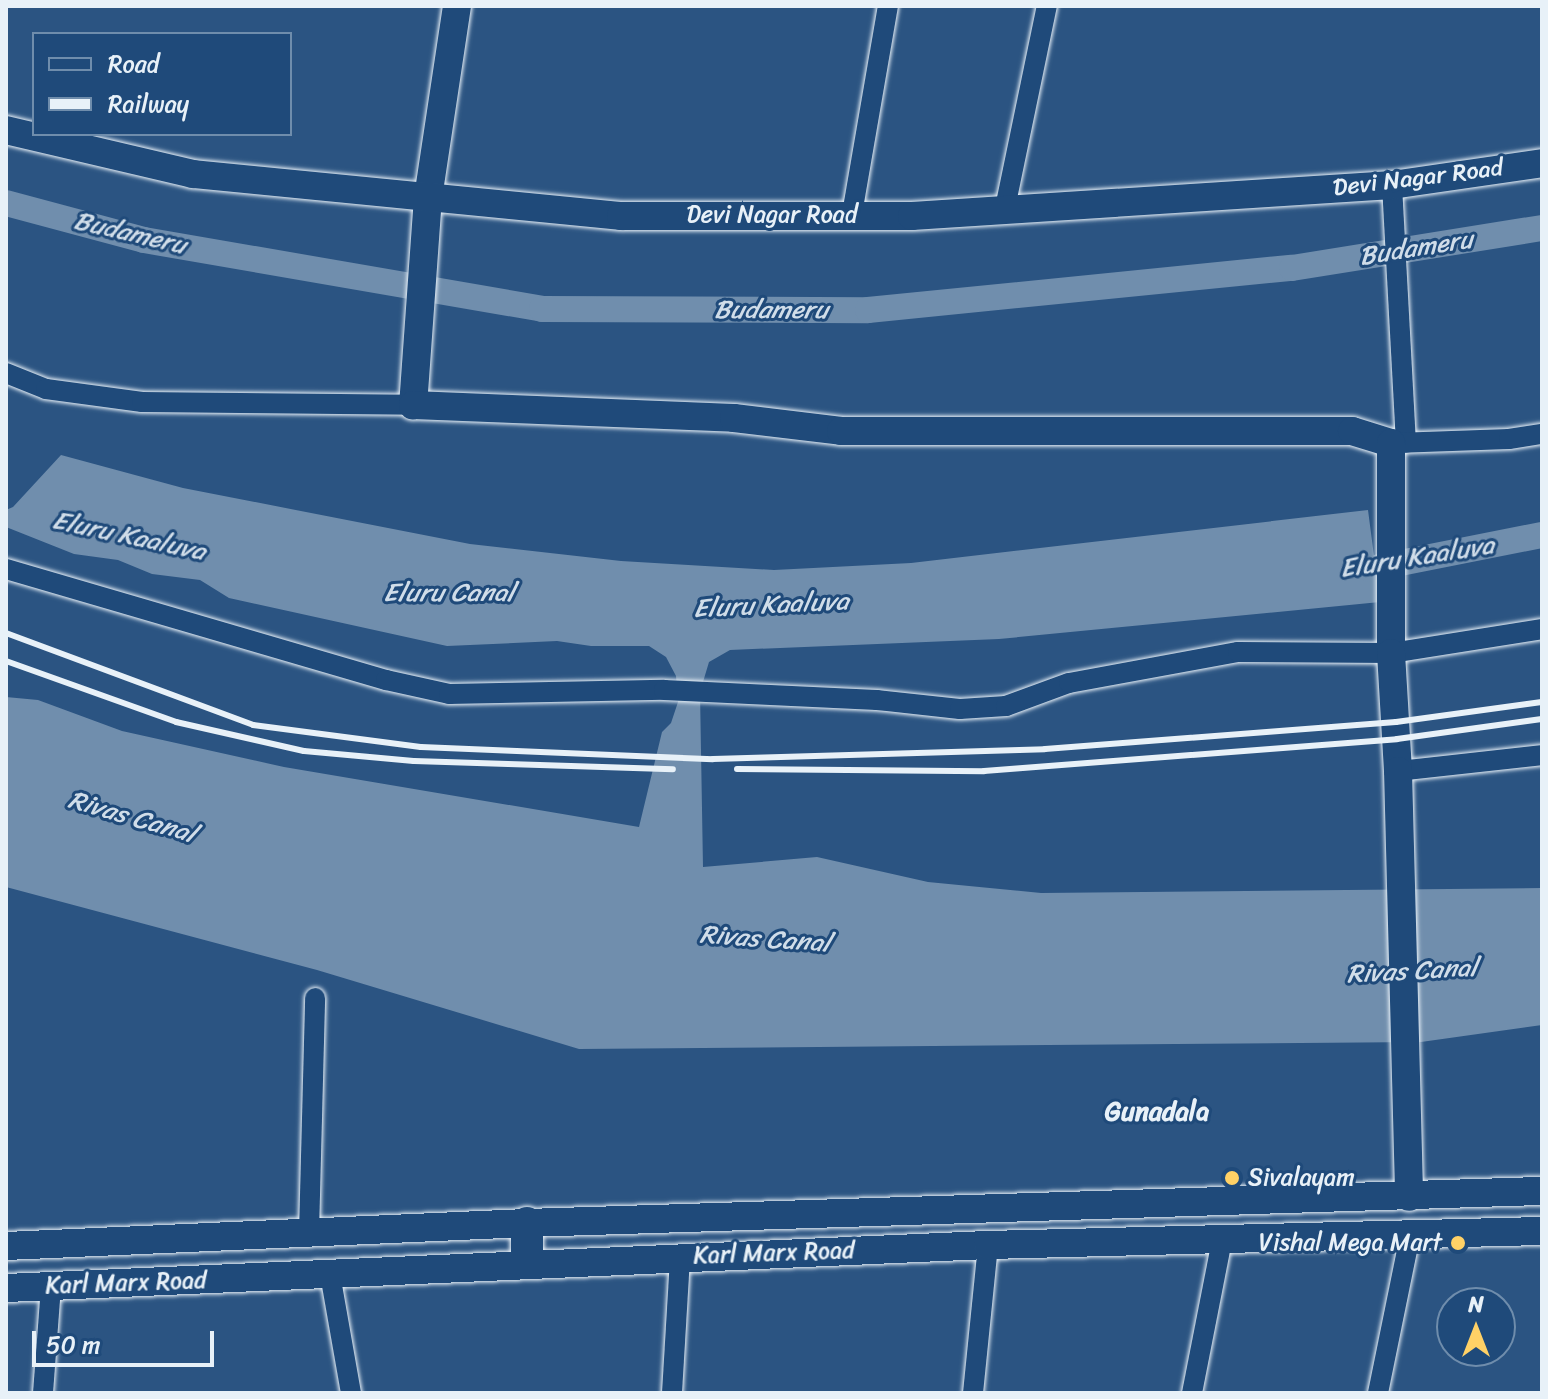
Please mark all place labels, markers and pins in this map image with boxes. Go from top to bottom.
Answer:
place label: Sivalayam [1248,1164,1355,1192]
marker: Sivalayam [1223,1169,1241,1187]
place label: Vishal Mega Mart [1258,1229,1442,1257]
marker: Vishal Mega Mart [1449,1234,1467,1252]

